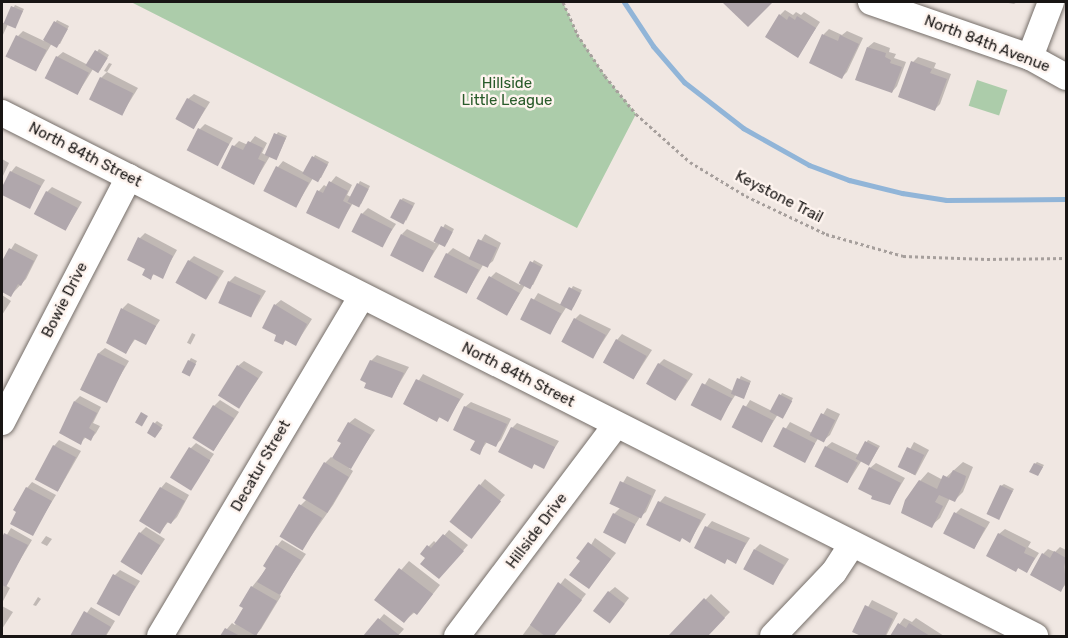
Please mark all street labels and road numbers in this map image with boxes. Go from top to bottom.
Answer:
street label: North 84th Avenue [921,12,1053,76]
street label: North 84th Street [26,119,144,191]
street label: Keystone Trail [732,167,826,227]
street label: Bowie Drive [38,259,92,341]
street label: North 84th Street [459,339,577,411]
street label: Decatur Street [227,417,295,515]
street label: Hillside Drive [503,490,571,572]

